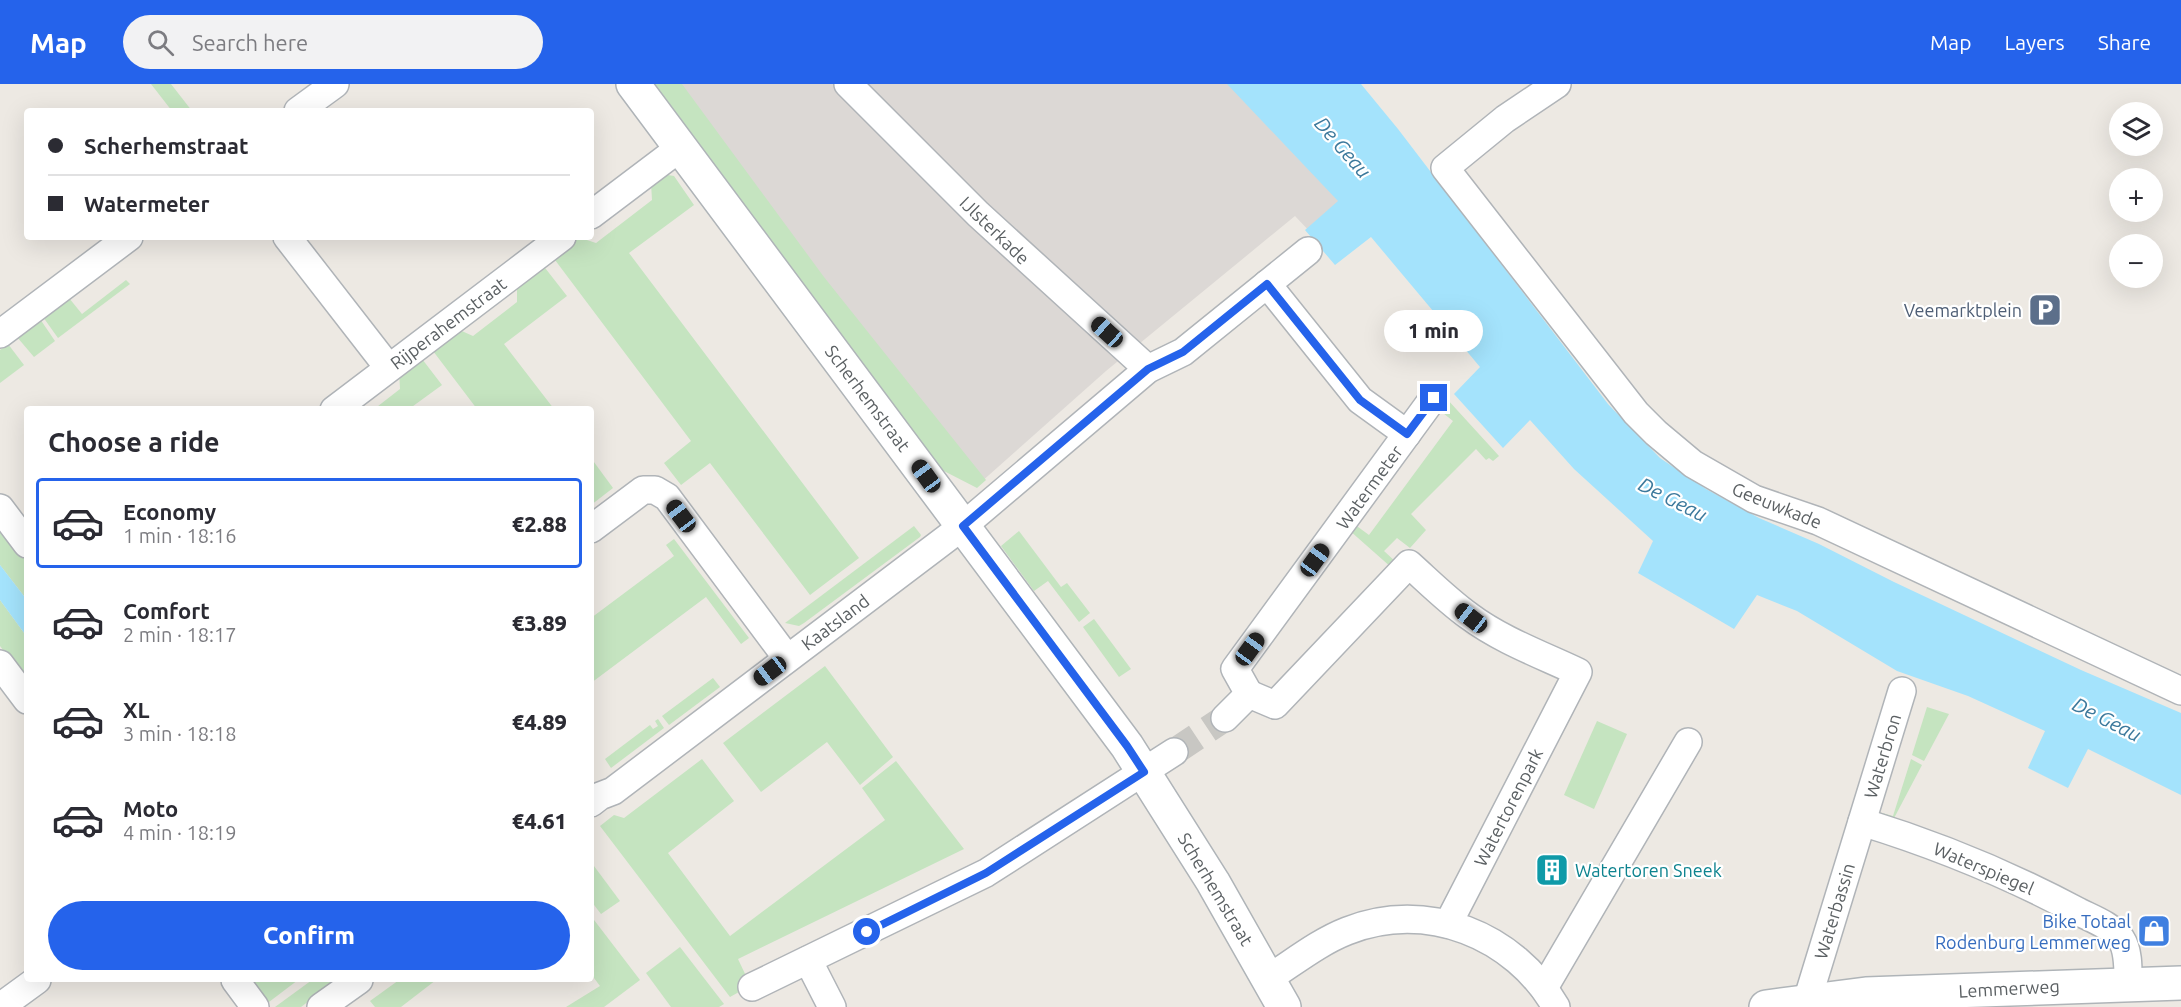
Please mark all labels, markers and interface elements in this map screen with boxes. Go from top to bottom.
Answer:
search box [123,15,543,69]
icon: search [144,26,177,59]
text: Map [30,27,87,58]
text: Search here [192,30,308,55]
text: Map [1930,30,1971,54]
text: Layers [2004,30,2065,54]
text: Share [2098,30,2151,54]
map controls [2109,102,2163,288]
button: layers [2109,102,2163,156]
water label: De Geau [1310,112,1376,182]
text: Scherhemstraat [84,133,249,158]
button: + [2109,168,2163,222]
text: Watermeter [84,191,209,216]
street label: IJlsterkade [956,192,1034,268]
button: − [2109,234,2163,288]
street label: Rijperahemstraat [386,273,510,373]
parking icon: Veemarktplein [2027,292,2063,328]
place label: Veemarktplein [1904,300,2022,320]
callout: 1 min [1384,311,1484,353]
car [1088,313,1126,351]
text: 1 min [1408,319,1459,342]
street label: Scherhemstraat [822,341,914,455]
route end [1420,384,1447,411]
text: Choose a ride [48,427,220,457]
street label: Watermeter [1332,441,1406,533]
car [908,456,944,496]
water label: De Geau [1635,472,1711,526]
street label: Geeuwkade [1729,478,1825,532]
icon: car [51,496,105,550]
car [663,496,699,536]
text: Economy [123,499,216,524]
text: €2.88 [512,511,567,536]
text: 1 min · 18:16 [123,524,237,547]
car [1297,540,1333,580]
street label: Kaatsland [797,590,873,654]
icon: car [51,595,105,649]
text: Comfort [123,598,210,623]
car [1451,600,1491,636]
text: €3.89 [512,610,567,635]
text: 2 min · 18:17 [123,623,237,646]
car [1232,629,1268,669]
car [750,653,790,689]
water label: De Geau [2069,692,2145,746]
icon: car [51,694,105,748]
text: XL [123,697,150,722]
text: €4.89 [512,709,567,734]
street label: Waterbron [1860,711,1904,801]
text: 3 min · 18:18 [123,722,237,745]
street label: Watertorenpark [1470,745,1546,869]
icon: car [51,793,105,847]
text: Moto [123,796,178,821]
text: €4.61 [512,808,567,833]
text: 4 min · 18:19 [123,821,237,844]
street label: Scherhemstraat [1175,829,1257,949]
street label: Waterspiegel [1931,838,2037,898]
building icon: Watertoren Sneek [1534,852,1570,888]
place label: Watertoren Sneek [1575,860,1722,880]
street label: Waterbassin [1810,861,1858,961]
button: Confirm [48,901,570,970]
place label: Bike Totaal Rodenburg Lemmerweg [1935,911,2131,952]
shop icon: Bike Totaal Rodenburg Lemmerweg [2136,913,2172,949]
route start [853,918,880,945]
street label: Lemmerweg [1958,975,2060,1001]

